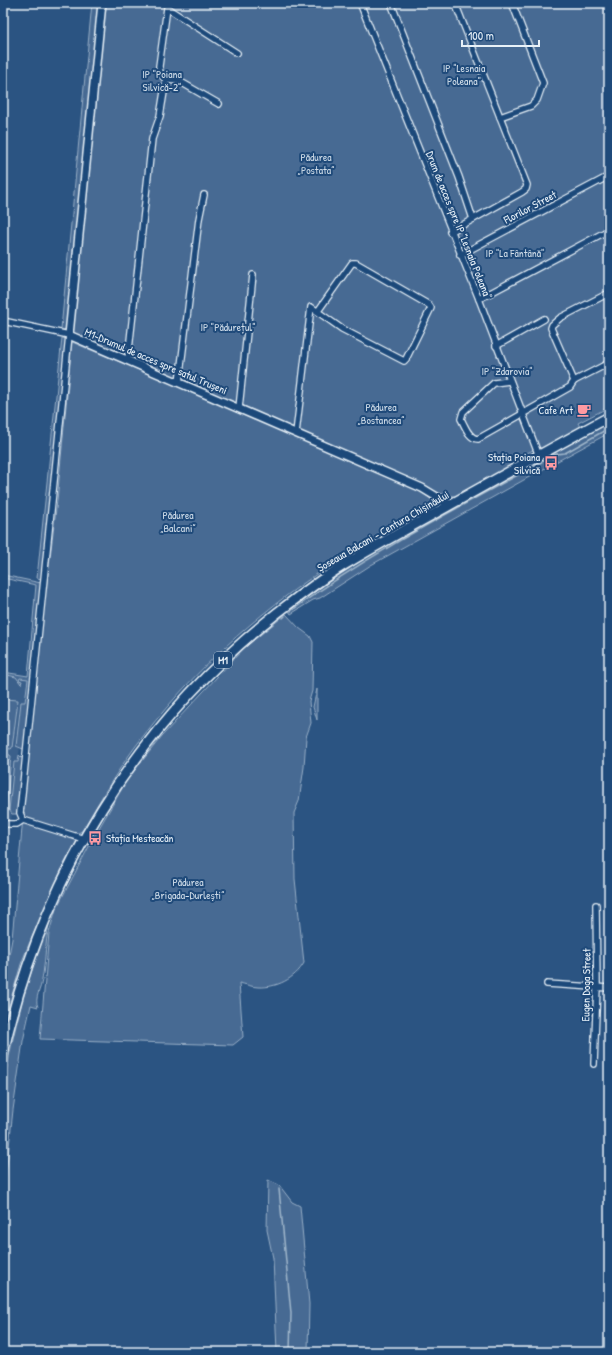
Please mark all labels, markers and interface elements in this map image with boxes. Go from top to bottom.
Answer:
scale bar [462,22,539,48]
text: 100 m [468,27,494,44]
park label: IP "Lesnaia Poleana" [443,61,486,88]
park label: IP "Poiana Silvică-2" [142,67,182,94]
street label: Drum de acces spre IP "Lesnaia Poleana" [423,149,495,301]
park label: Pădurea „Postata” [298,150,335,177]
street label: Florilor Street [500,187,559,227]
park label: IP "La Fântână" [486,246,544,260]
park label: IP "Pădurețul" [200,320,256,334]
street label: M1-Drumul de acces spre satul Trușeni [83,325,229,397]
park label: IP "Zdarovia" [481,364,533,378]
park label: Pădurea „Bostancea” [358,400,405,427]
cafe icon: Cafe Art [576,402,592,418]
place label: Cafe Art [538,403,573,417]
place label: Stația Poiana Silvică [488,450,541,477]
bus stop icon: Stația Poiana Silvică [543,455,559,471]
street label: Șoseaua Balcani - Centura Chișinăului [315,487,451,575]
park label: Pădurea „Balcani” [160,508,196,535]
road number: M1 [214,652,232,668]
bus stop icon: Stația Mesteacăn [87,830,103,846]
place label: Stația Mesteacăn [106,831,173,845]
park label: Pădurea „Brigada-Durlești” [152,875,225,902]
street label: Eugen Doga Street [578,948,594,1022]

